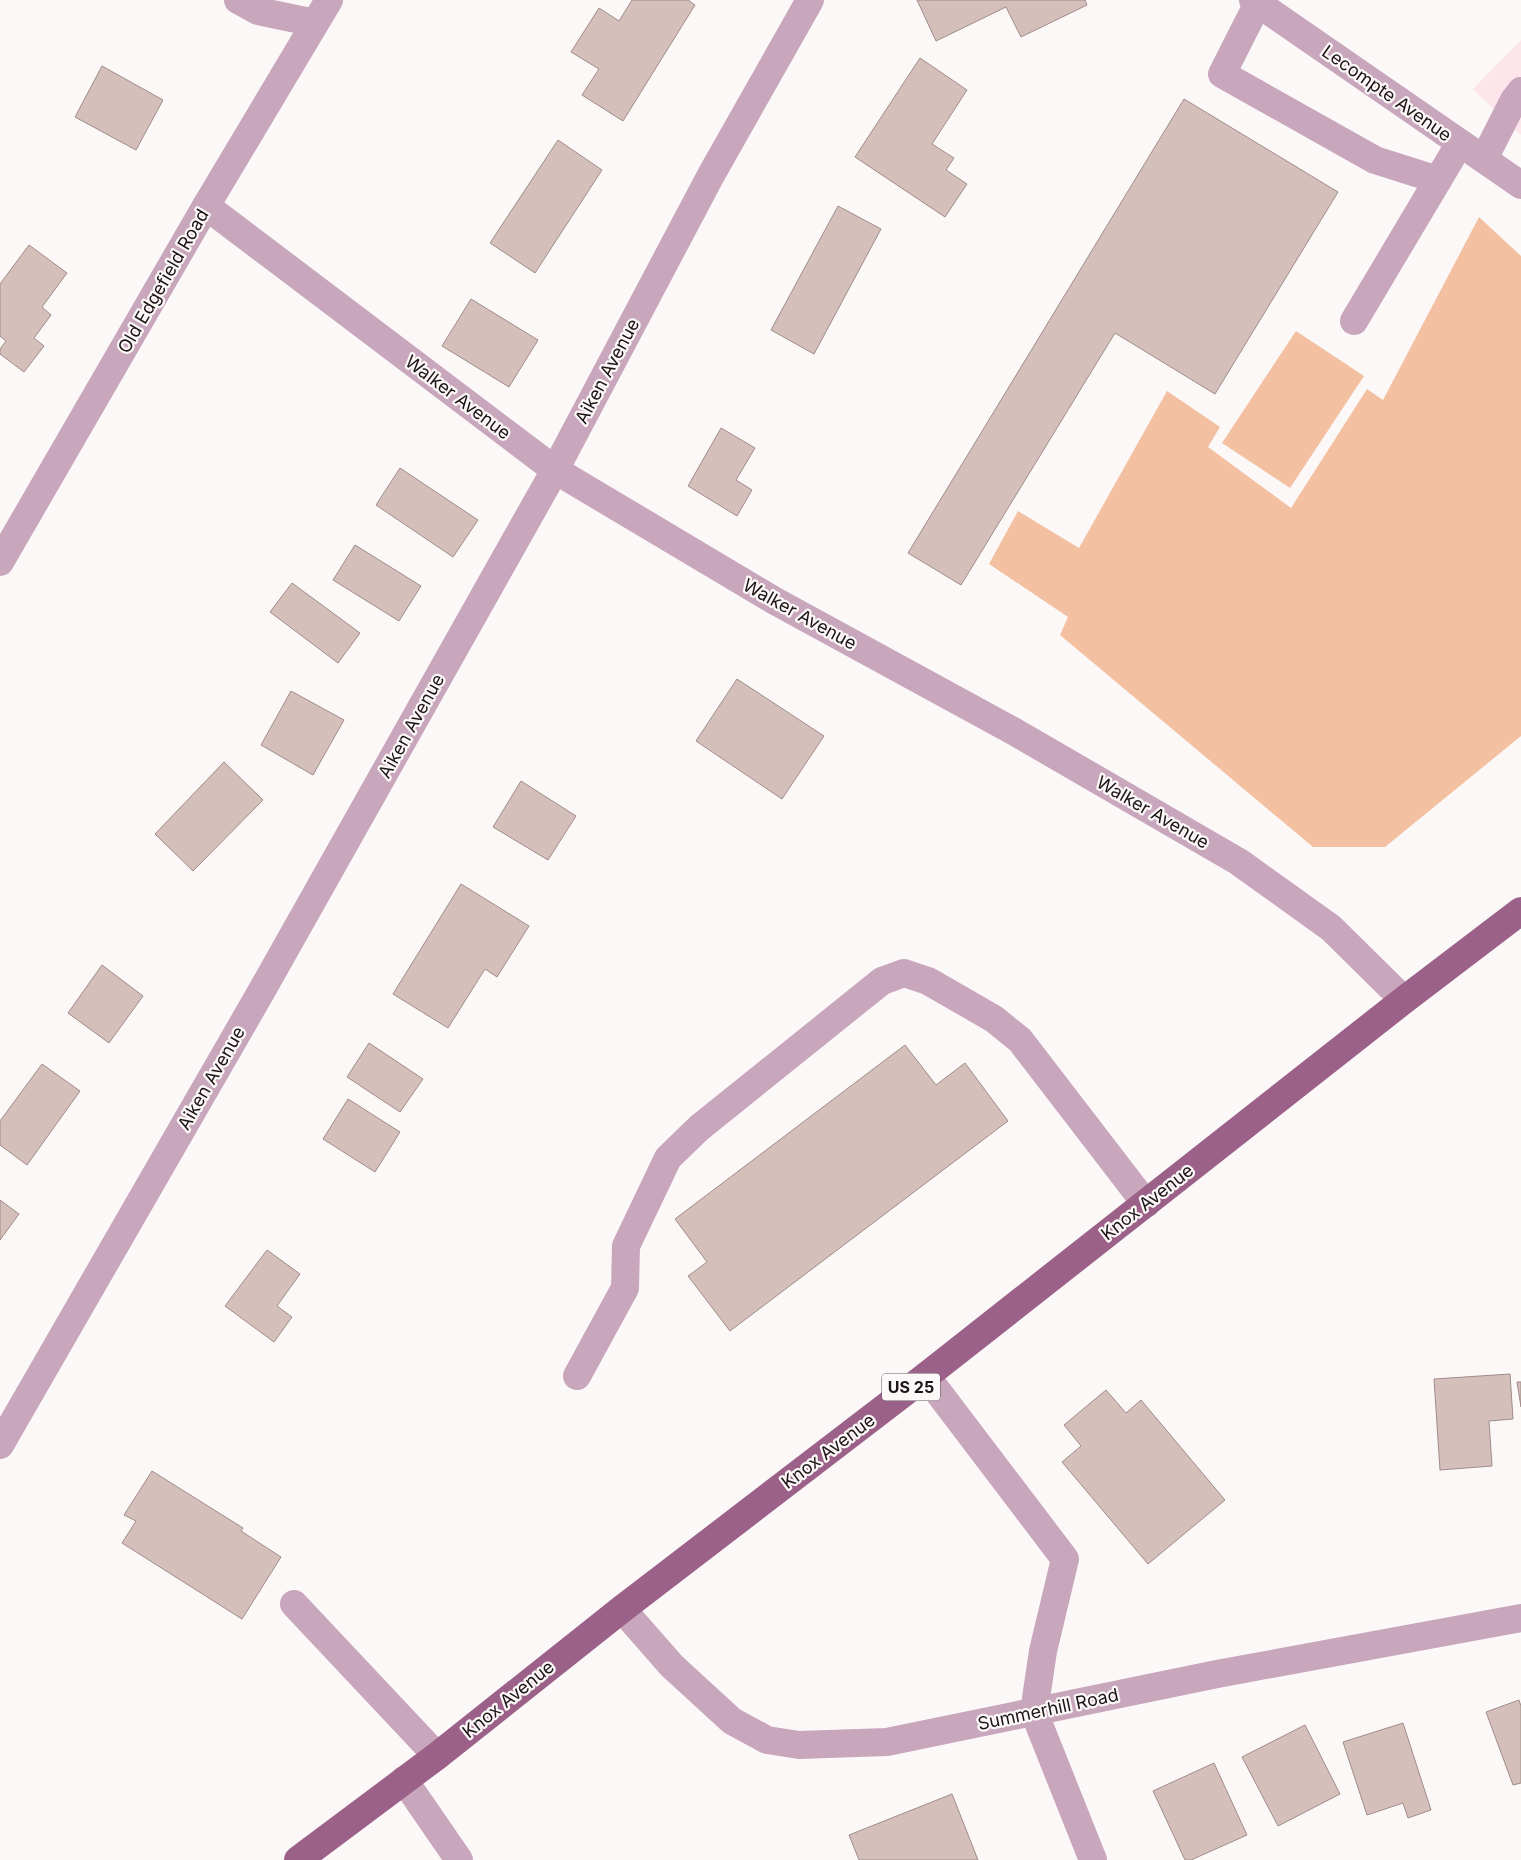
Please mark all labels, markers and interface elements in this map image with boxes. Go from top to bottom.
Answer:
street label: Lecompte Avenue [1318,41,1456,145]
street label: Old Edgefield Road [113,205,213,357]
street label: Aiken Avenue [571,315,643,427]
street label: Walker Avenue [401,351,515,443]
street label: Walker Avenue [740,574,860,654]
street label: Aiken Avenue [374,670,448,782]
street label: Walker Avenue [1093,771,1213,853]
street label: Aiken Avenue [173,1023,249,1133]
street label: Knox Avenue [1097,1159,1197,1245]
road number: US 25 [882,1374,940,1400]
street label: Knox Avenue [777,1409,879,1493]
street label: Knox Avenue [458,1656,558,1742]
street label: Summerhill Road [976,1684,1120,1734]

